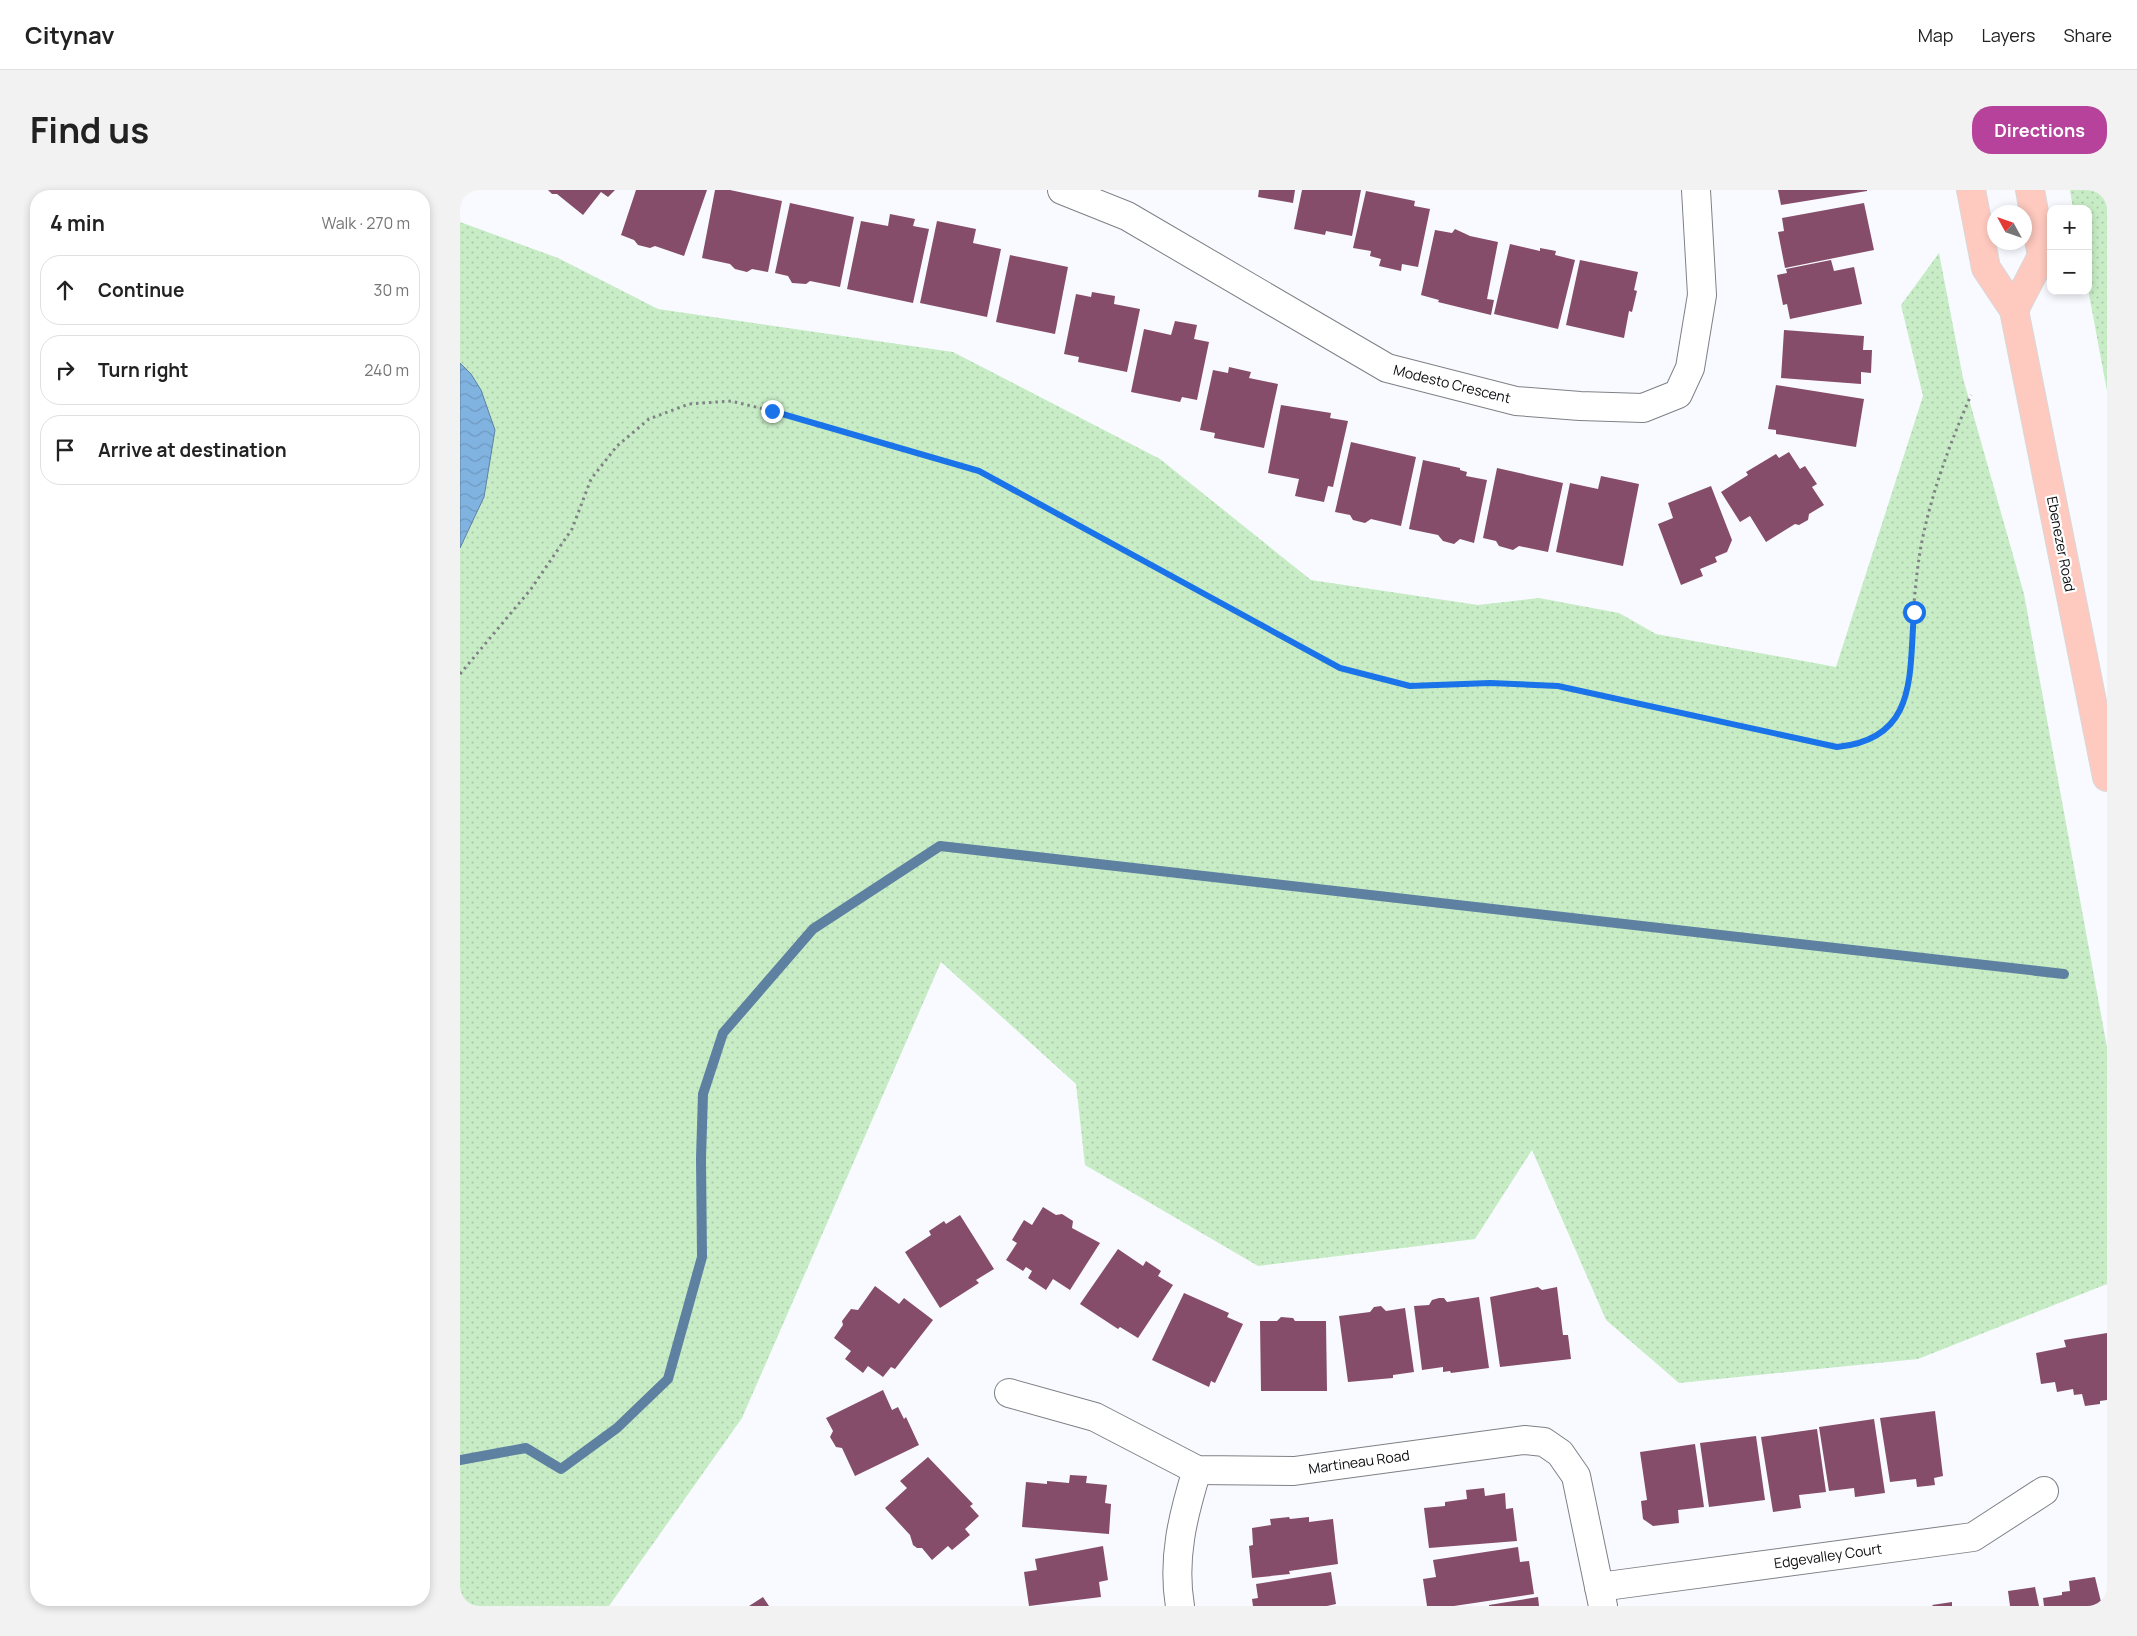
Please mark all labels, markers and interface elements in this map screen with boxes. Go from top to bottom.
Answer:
text: Citynav [25,18,115,51]
text: Map [1918,23,1953,47]
text: Layers [1981,23,2035,47]
text: Share [2063,23,2112,47]
text: Find us [30,106,149,154]
button: Directions [1972,106,2107,154]
north arrow [1987,205,2032,250]
map controls [2047,205,2092,295]
button: + [2047,205,2092,250]
text: 4 min [50,209,105,237]
text: Walk · 270 m [321,212,410,234]
button: − [2047,250,2092,295]
icon: ahead [51,276,79,304]
text: Continue [98,277,184,303]
text: 30 m [374,279,409,301]
icon: right [51,356,79,384]
text: Turn right [98,357,188,383]
text: 240 m [364,359,409,381]
street label: Modesto Crescent [1392,360,1513,407]
route end [761,400,784,423]
icon: arrive [51,436,79,464]
text: Arrive at destination [98,437,287,463]
street label: Ebenezer Road [2043,495,2080,593]
route start [1903,601,1926,624]
street label: Martineau Road [1307,1445,1411,1478]
street label: Edgevalley Court [1773,1538,1884,1572]

